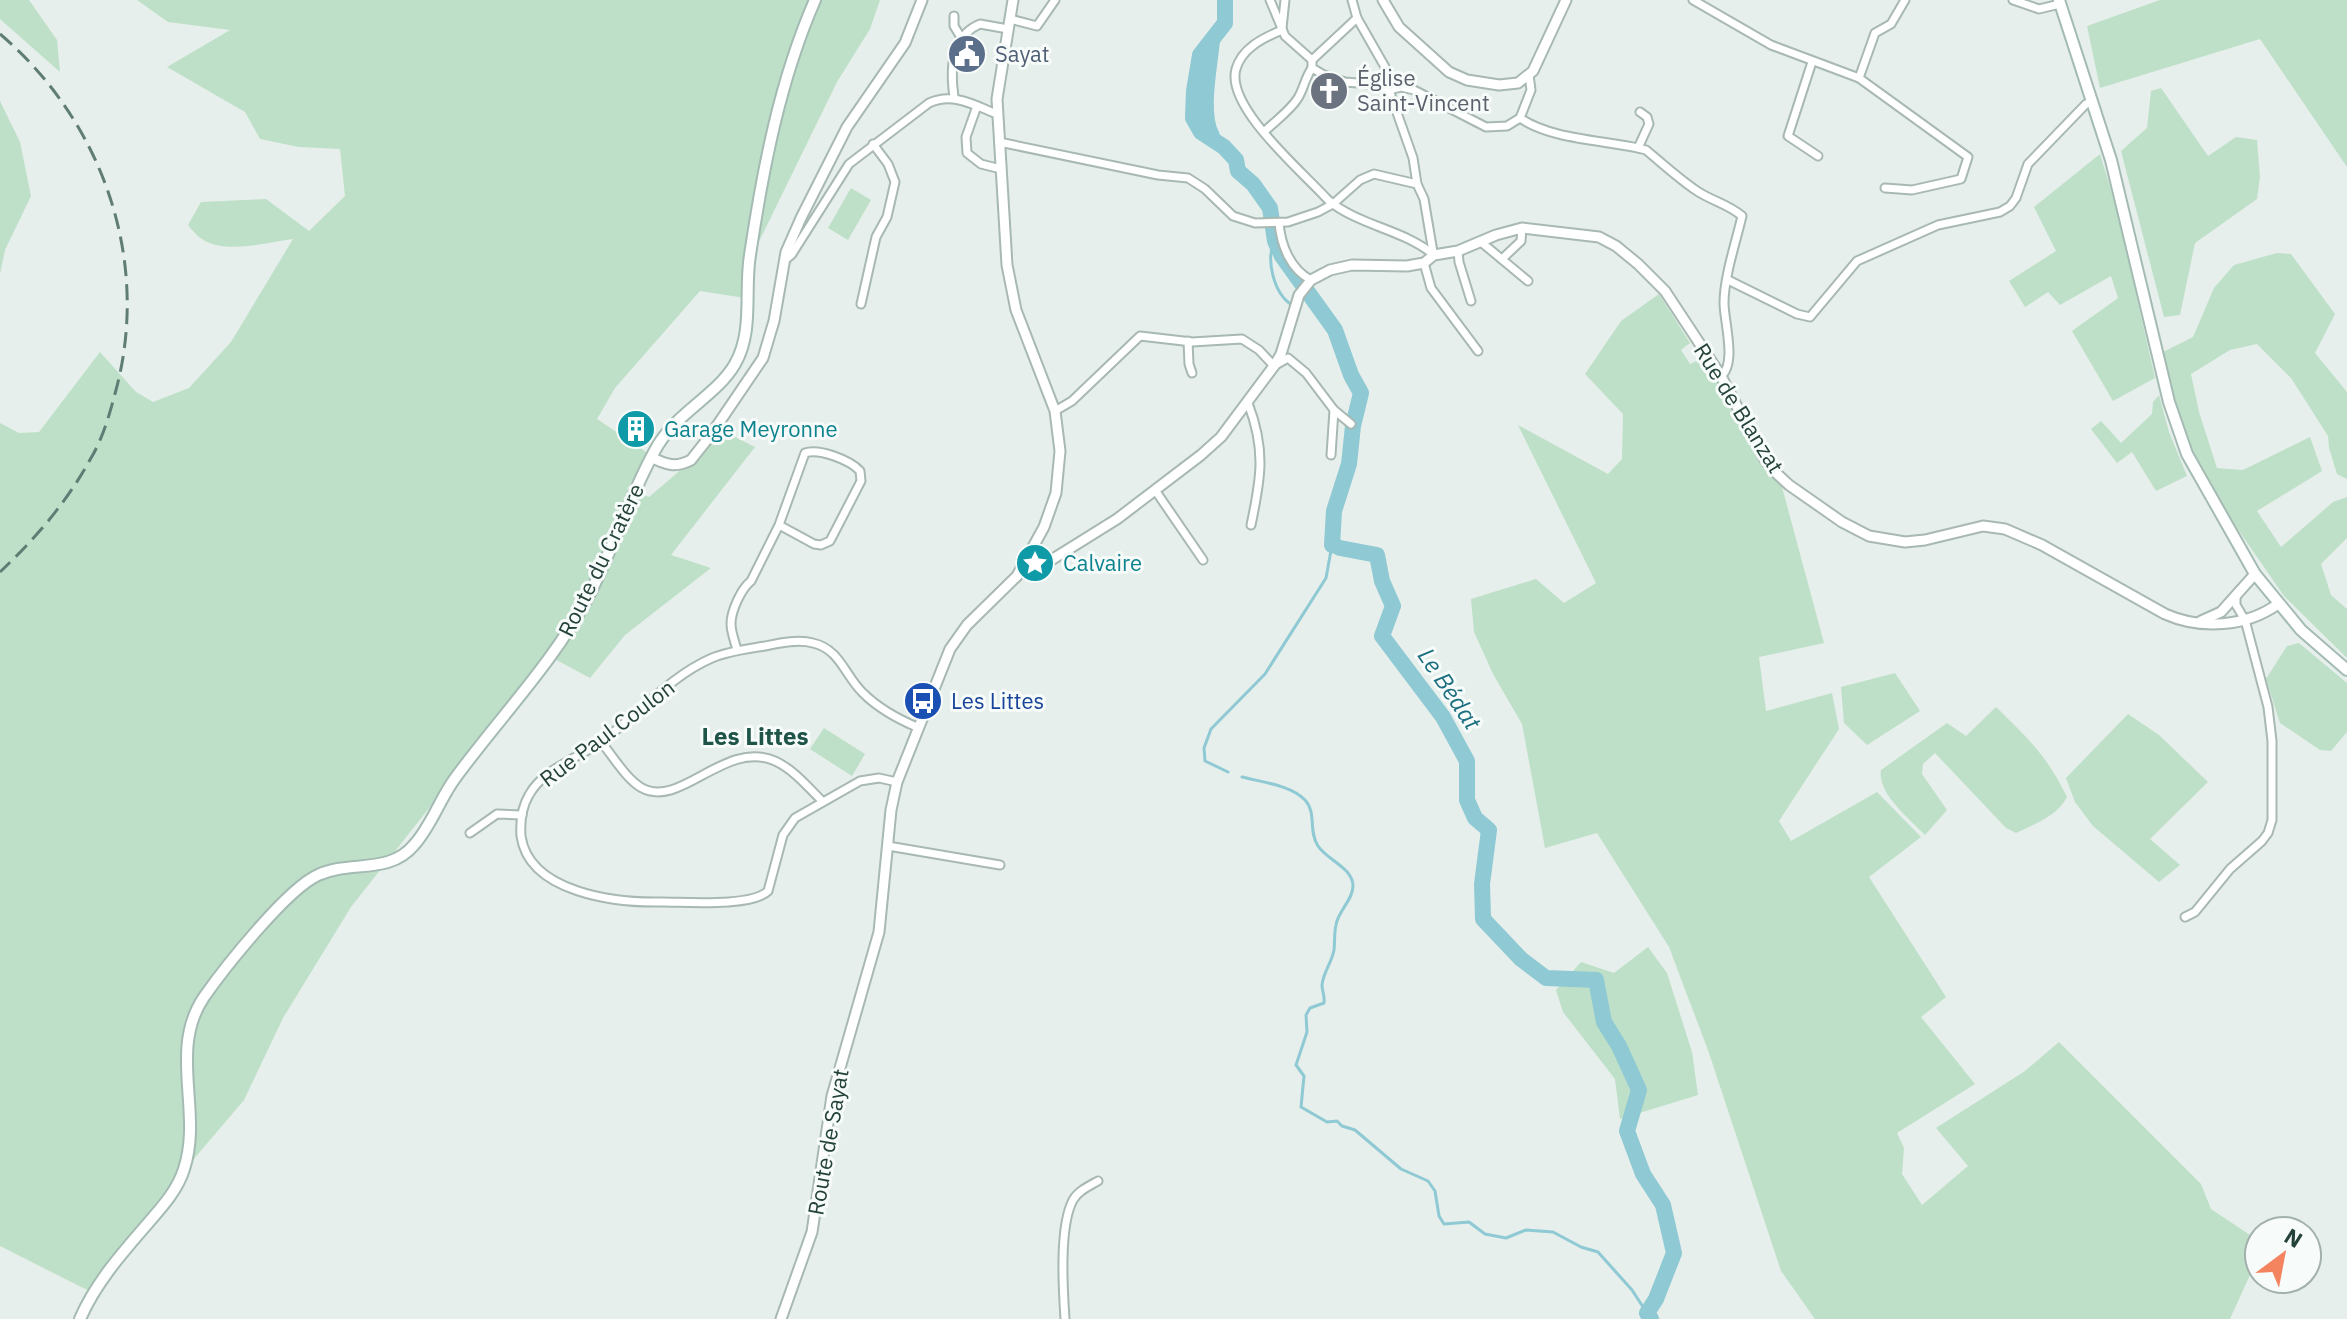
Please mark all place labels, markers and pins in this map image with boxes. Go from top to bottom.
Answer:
public building icon: Sayat [946,33,988,75]
place label: Sayat [995,39,1050,68]
place label: Église Saint-Vincent [1357,63,1490,117]
church icon: Église Saint-Vincent [1308,70,1350,112]
building icon: Garage Meyronne [615,408,657,450]
place label: Garage Meyronne [664,414,838,443]
place icon: Calvaire [1014,542,1056,584]
place label: Calvaire [1063,548,1142,577]
bus stop icon: Les Littes [902,680,944,722]
place label: Les Littes [951,686,1044,715]

